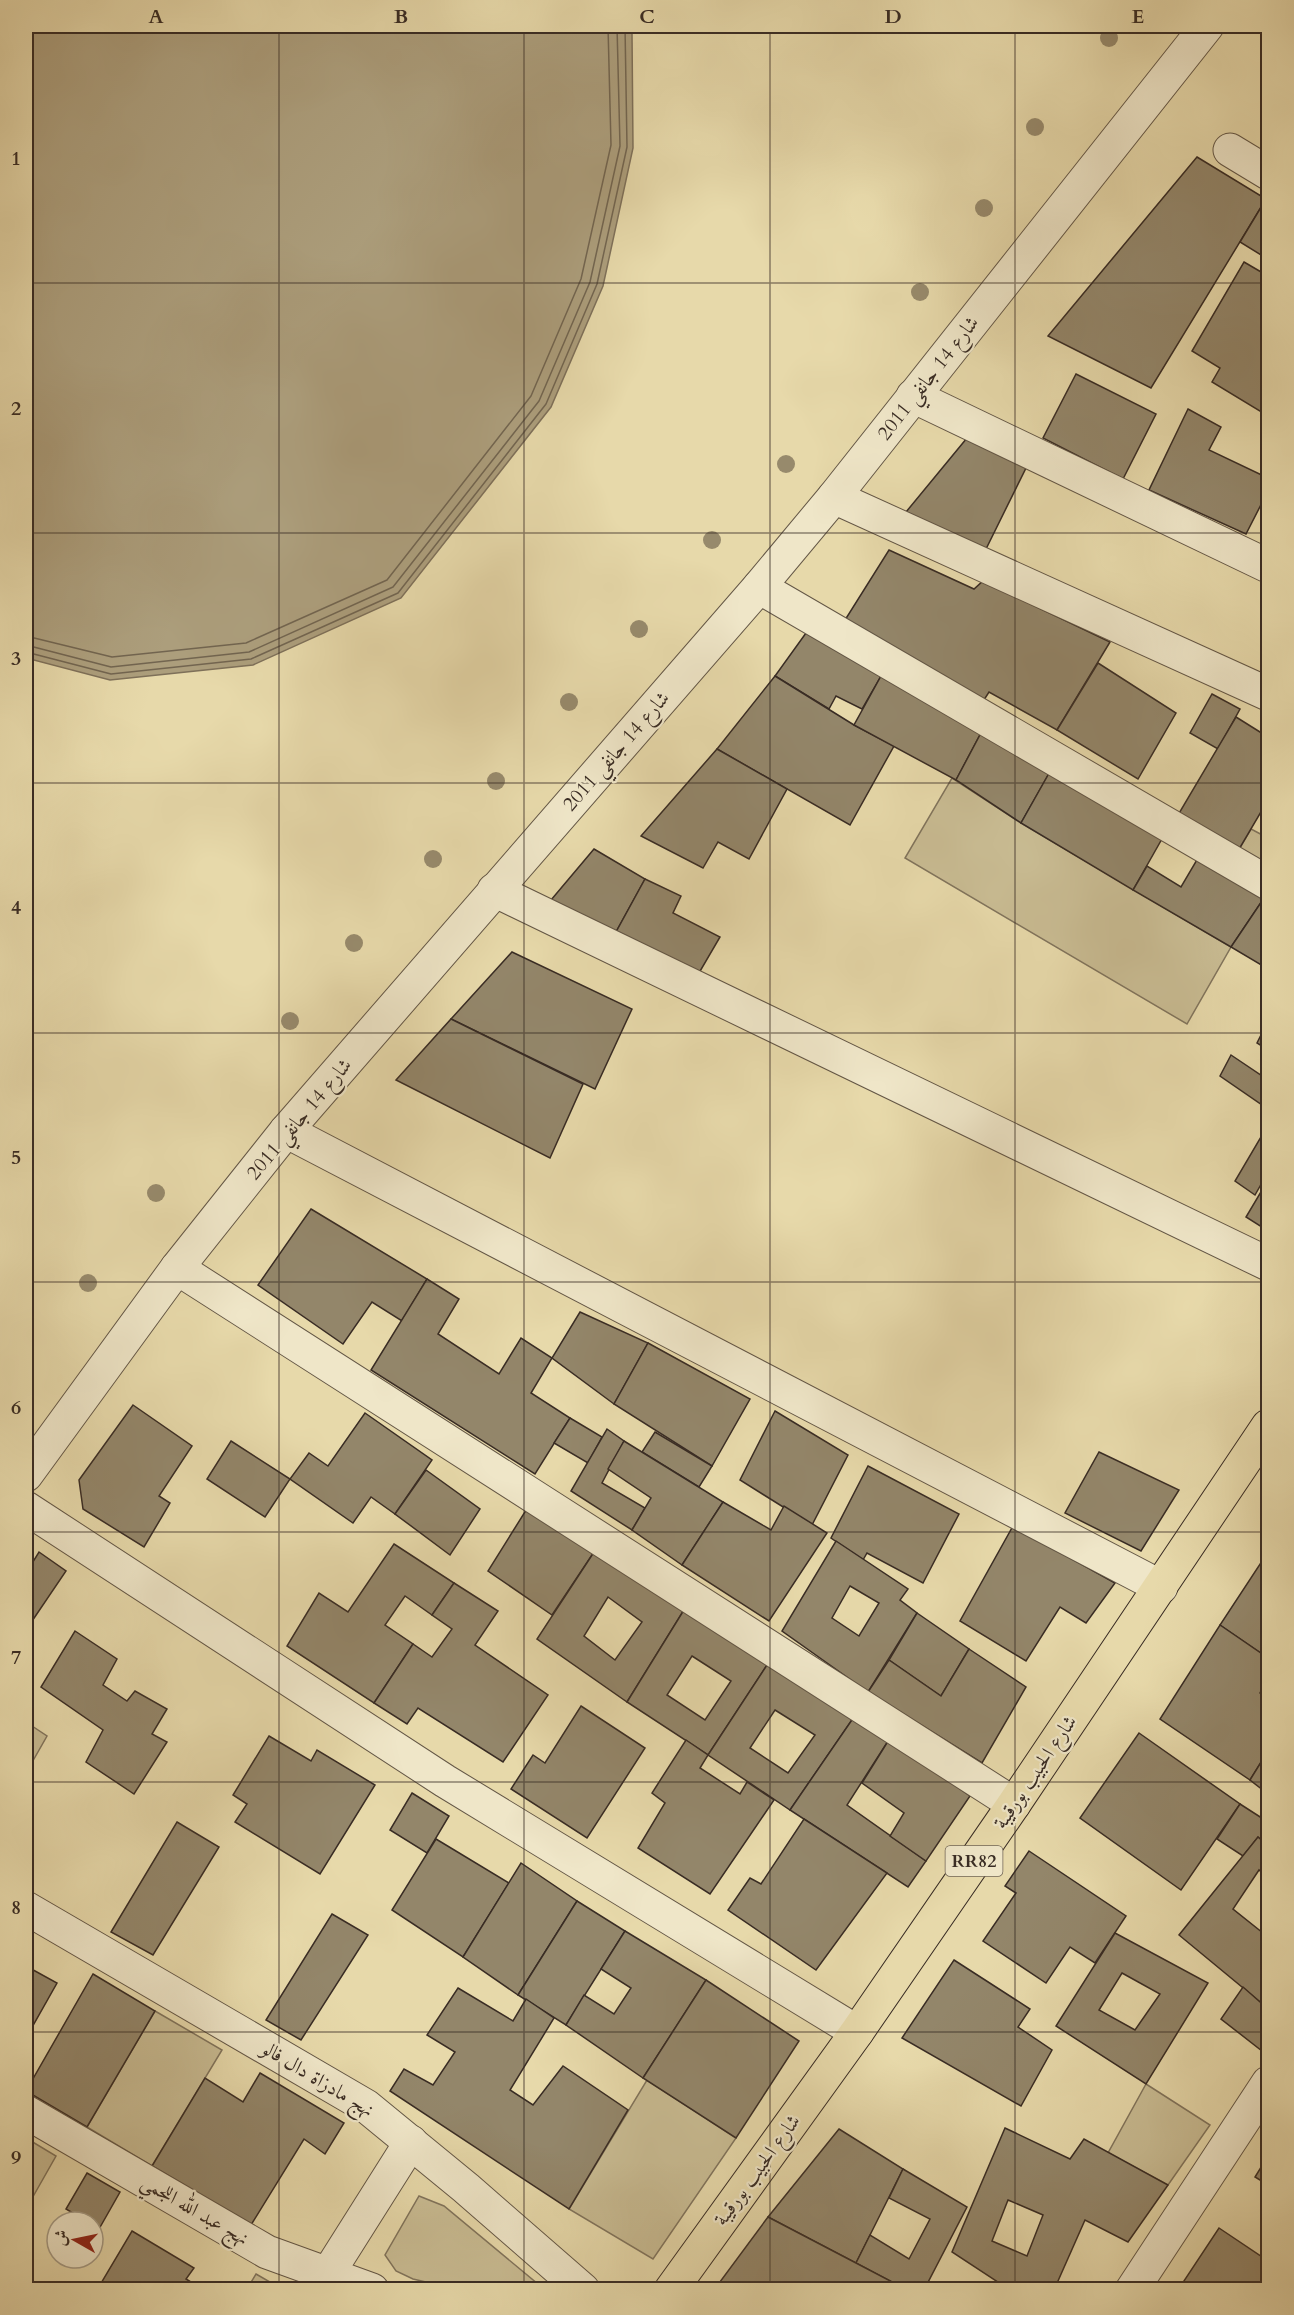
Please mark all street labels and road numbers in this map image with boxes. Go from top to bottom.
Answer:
street label: شارع 14 جانفي 2011 [871,310,990,449]
street label: شارع 14 جانفي 2011 [556,685,680,821]
street label: شارع 14 جانفي 2011 [240,1053,362,1189]
street label: شارع الحبيب بورقيبة [987,1710,1086,1836]
road number: RR82 [946,1846,1002,1876]
street label: نهج مادزاة دال فالو [253,2034,379,2127]
street label: شارع الحبيب بورقيبة [707,2109,810,2234]
street label: نهج عبد الله اللجمي [134,2167,255,2256]

